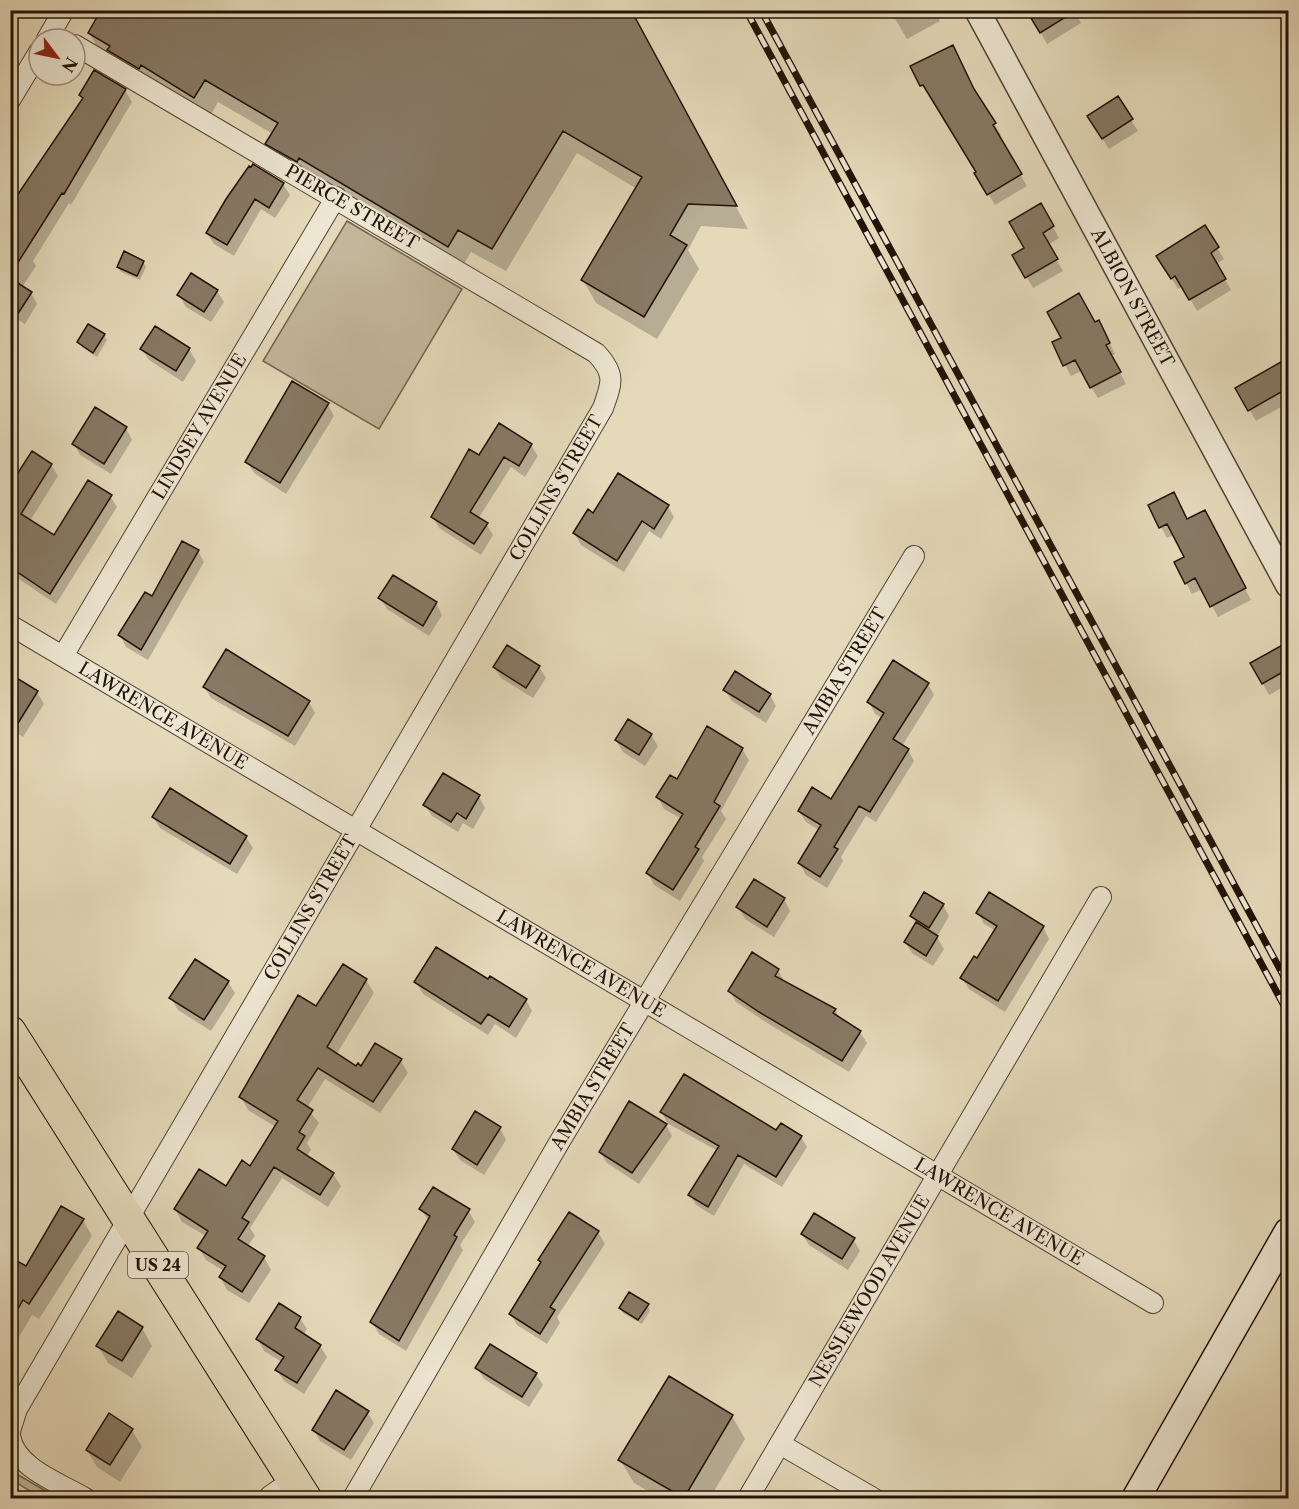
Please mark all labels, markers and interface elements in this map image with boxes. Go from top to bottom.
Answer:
north arrow [27,27,87,87]
text: N [58,54,82,76]
street label: PIERCE STREET [281,160,423,254]
street label: ALBION STREET [1086,224,1179,371]
street label: LINDSEY AVENUE [148,350,251,503]
street label: COLLINS STREET [505,411,608,565]
street label: AMBIA STREET [797,603,891,739]
street label: LAWRENCE AVENUE [75,657,252,774]
street label: COLLINS STREET [259,830,362,985]
street label: LAWRENCE AVENUE [493,905,670,1022]
street label: AMBIA STREET [546,1019,640,1155]
street label: LAWRENCE AVENUE [911,1153,1088,1270]
street label: NESSLEWOOD AVENUE [805,1191,935,1391]
road number: US 24 [128,1252,188,1278]

